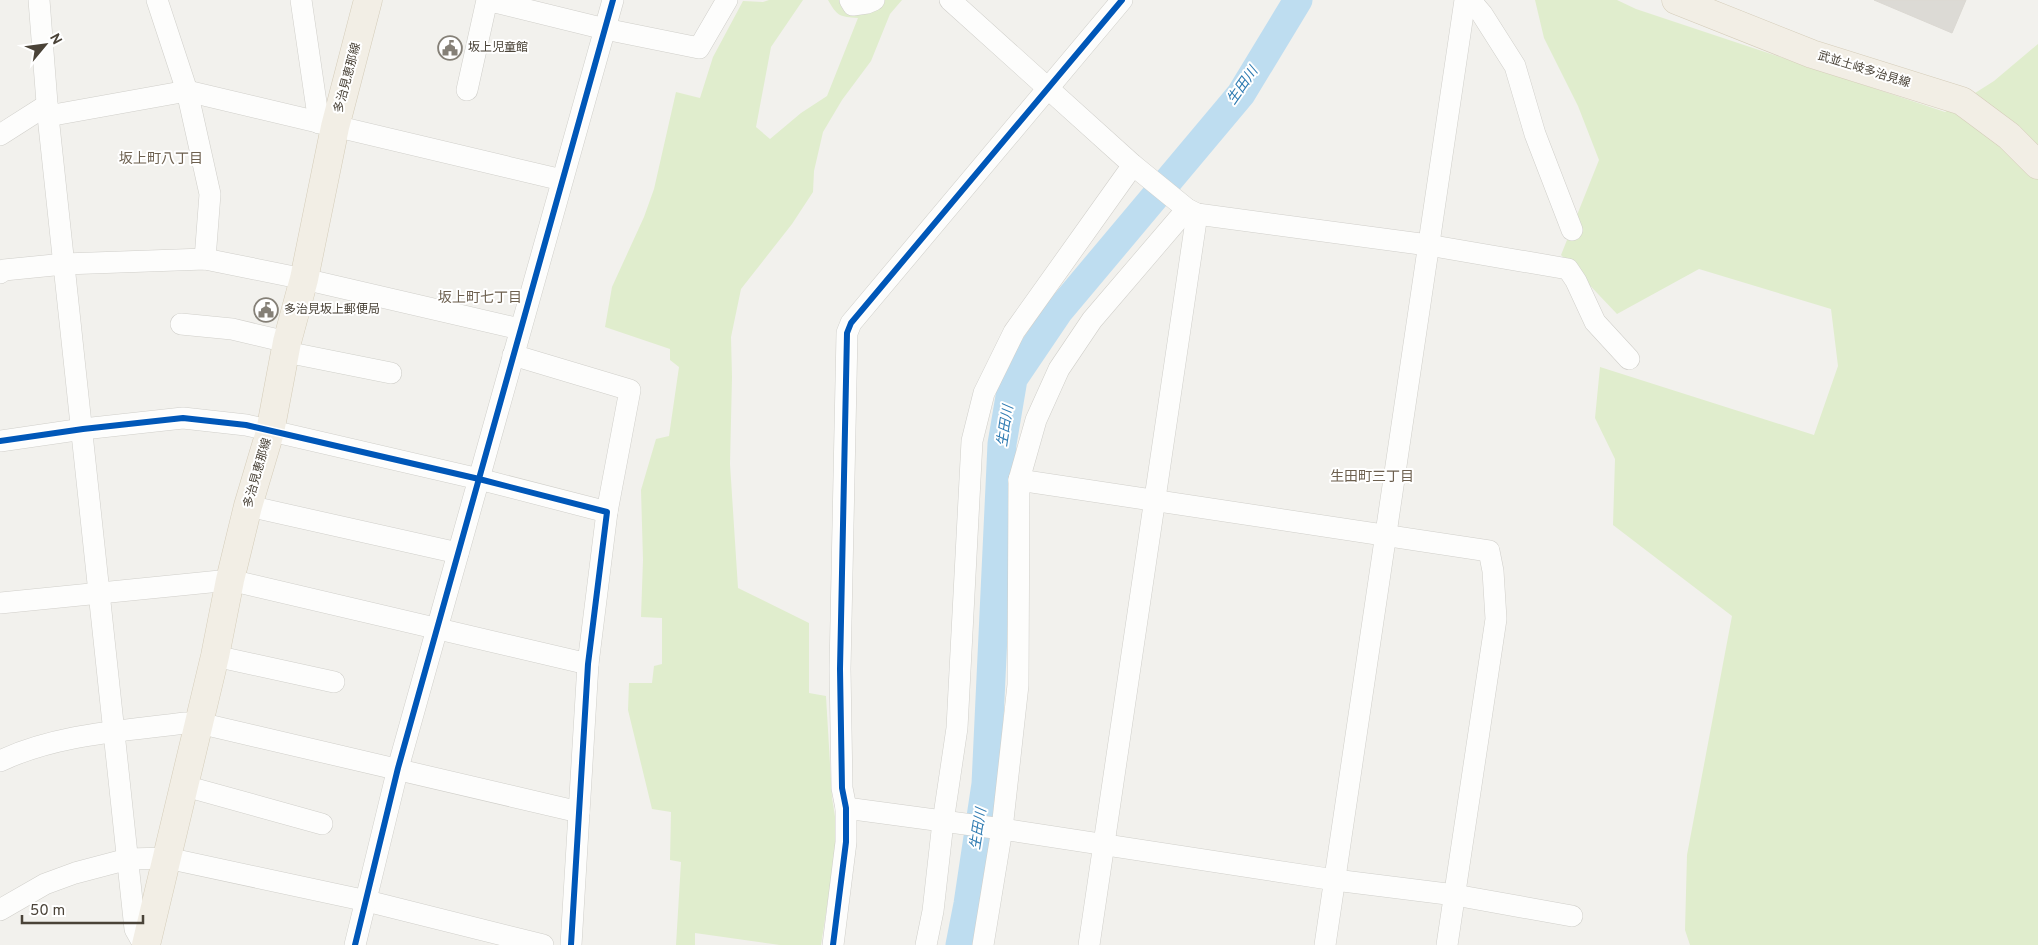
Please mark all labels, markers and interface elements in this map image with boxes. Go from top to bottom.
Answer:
north arrow [20,20,70,70]
text: N [45,31,65,48]
public building icon: 坂上児童館 [437,35,463,61]
place label: 坂上児童館 [468,40,528,56]
street label: 多治見恵那線 [331,41,365,115]
street label: 武並土岐多治見線 [1816,48,1912,92]
water label: 生田川 [1224,62,1263,108]
district label: 坂上町八丁目 [119,151,203,168]
district label: 坂上町七丁目 [438,290,522,307]
public building icon: 多治見坂上郵便局 [253,297,279,323]
place label: 多治見坂上郵便局 [284,302,380,318]
water label: 生田川 [994,402,1018,448]
street label: 多治見恵那線 [240,436,276,510]
district label: 生田町三丁目 [1330,469,1414,486]
water label: 生田川 [967,805,991,851]
scale bar [22,892,144,924]
text: 50 m [30,902,65,921]

